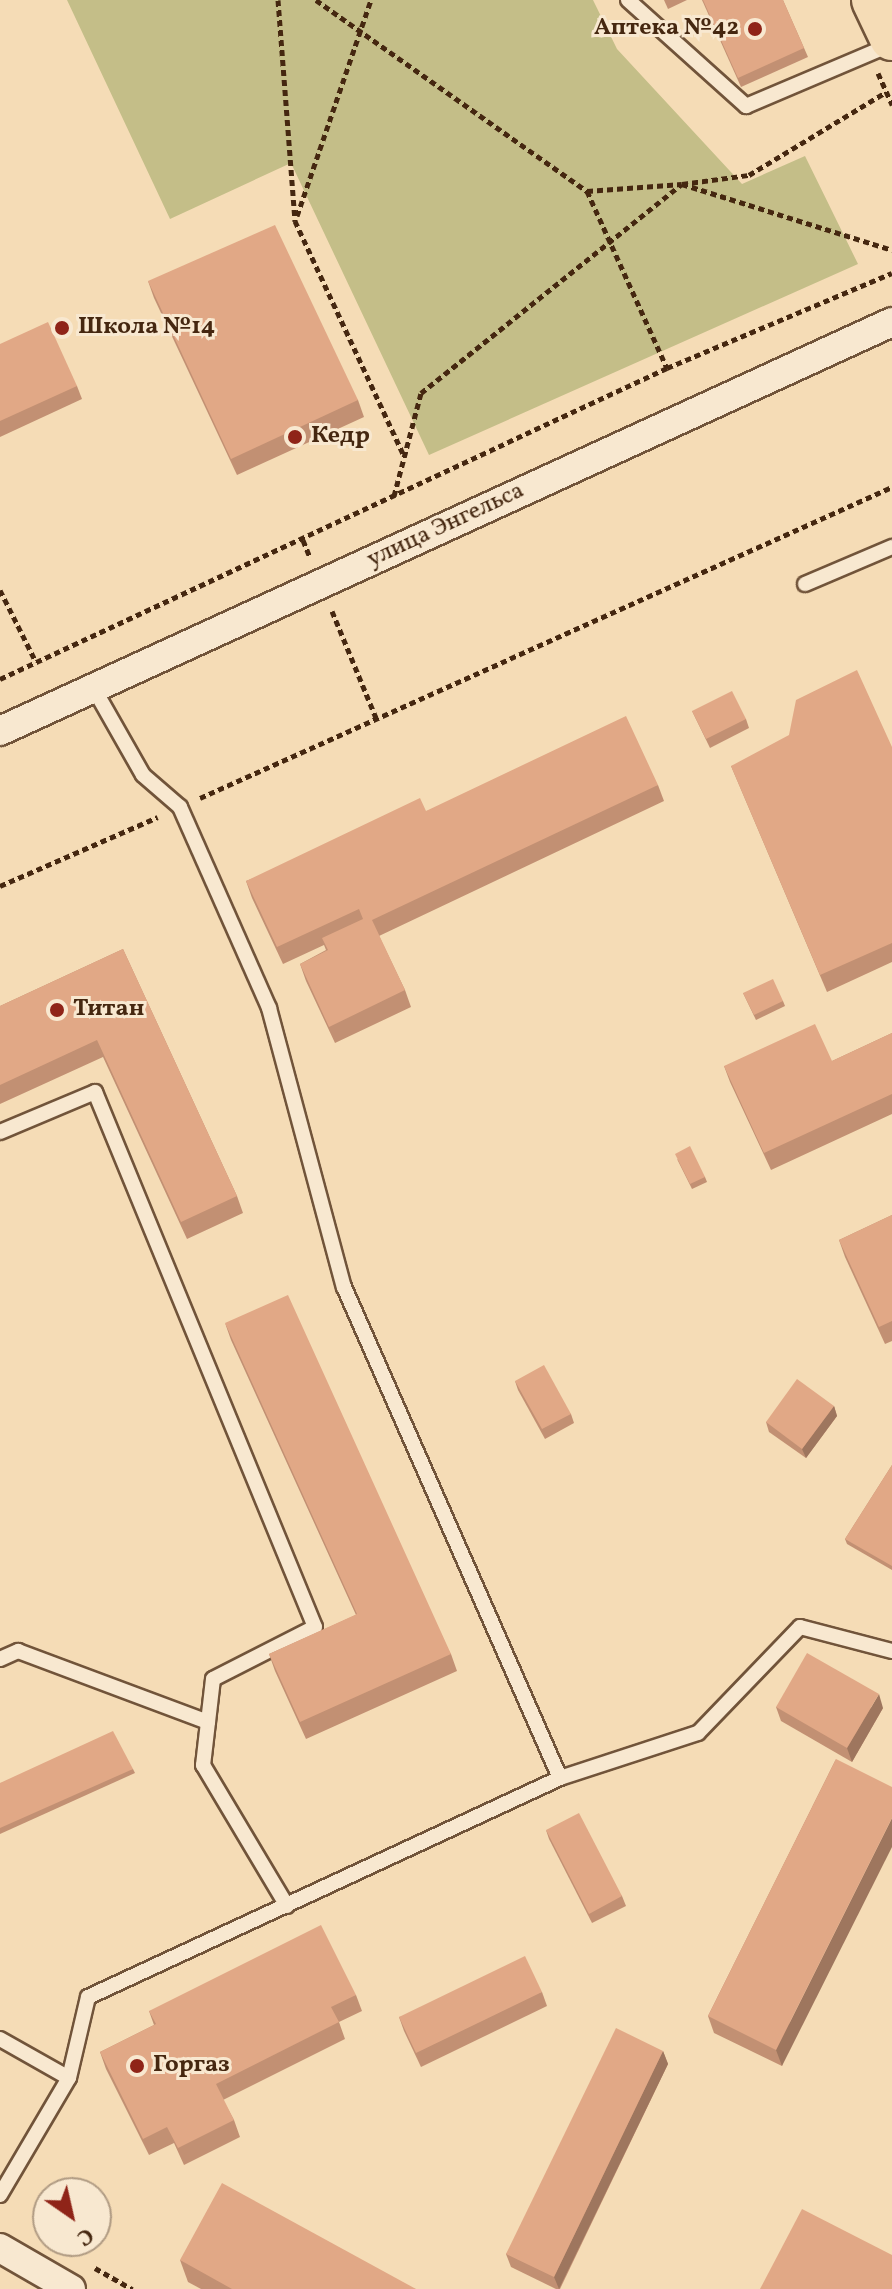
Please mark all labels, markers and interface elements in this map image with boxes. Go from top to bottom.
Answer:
place label: Аптека №42 [594,15,739,43]
marker: Аптека №42 [746,20,764,38]
place label: Школа №14 [78,314,215,342]
marker: Школа №14 [53,319,71,337]
place label: Кедр [311,423,370,451]
marker: Кедр [286,428,304,446]
street label: улица Энгельса [363,477,529,575]
place label: Титан [73,996,144,1024]
marker: Титан [48,1001,66,1019]
place label: Горгаз [153,2052,230,2080]
marker: Горгаз [128,2057,146,2075]
north arrow [32,2177,112,2257]
text: С [70,2219,99,2252]

